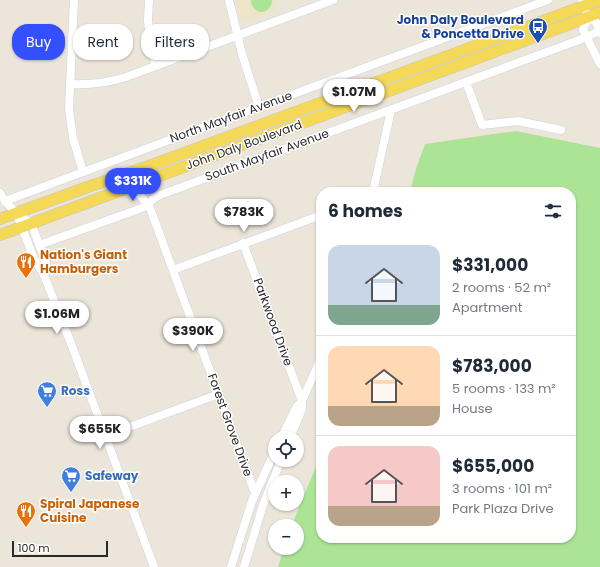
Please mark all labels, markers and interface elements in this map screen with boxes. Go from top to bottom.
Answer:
place label: John Daly Boulevard & Poncetta Drive [397,11,525,42]
bus stop icon: John Daly Boulevard & Poncetta Drive [527,16,549,44]
chip: Buy [12,24,65,60]
chip: Rent [73,24,133,60]
chip: Filters [141,24,209,60]
pin: $1.07M [321,79,387,113]
text: $1.07M [332,82,376,101]
street label: North Mayfair Avenue [167,87,294,147]
street label: John Daly Boulevard [183,116,304,173]
street label: South Mayfair Avenue [203,124,331,185]
pin: $331K [105,168,161,202]
text: $331K [114,171,152,190]
pin: $783K [216,199,272,233]
text: 6 homes [328,199,403,223]
icon: filters [542,200,564,222]
text: $783K [224,202,264,221]
place label: Nation's Giant Hamburgers [40,246,127,277]
restaurant icon: Nation's Giant Hamburgers [15,251,37,279]
text: $331,000 [452,253,528,277]
icon: home [360,261,408,309]
street label: Parkwood Drive [250,276,297,368]
text: 2 rooms · 52 m² [452,278,551,297]
text: Apartment [452,298,522,317]
pin: $1.06M [24,301,90,335]
text: $1.06M [34,304,80,323]
pin: $390K [165,318,221,352]
text: $390K [172,321,214,340]
text: $783,000 [452,354,532,378]
icon: home [360,362,408,410]
street label: Forest Grove Drive [204,371,257,479]
text: 5 rooms · 133 m² [452,379,556,398]
supermarket icon: Ross [36,380,58,408]
place label: Ross [61,382,90,399]
text: House [452,399,492,418]
pin: $655K [72,416,128,450]
text: $655K [79,419,121,438]
map controls [268,431,304,555]
button: locate [268,431,304,467]
text: $655,000 [452,454,534,478]
icon: home [360,462,408,510]
supermarket icon: Safeway [60,465,82,493]
place label: Safeway [85,467,139,484]
button: + [268,475,304,511]
text: 3 rooms · 101 m² [452,479,552,498]
place label: Spiral Japanese Cuisine [40,495,140,526]
text: Park Plaza Drive [452,499,554,518]
restaurant icon: Spiral Japanese Cuisine [15,500,37,528]
button: − [268,519,304,555]
scale bar [12,539,108,558]
text: 100 m [18,540,50,556]

